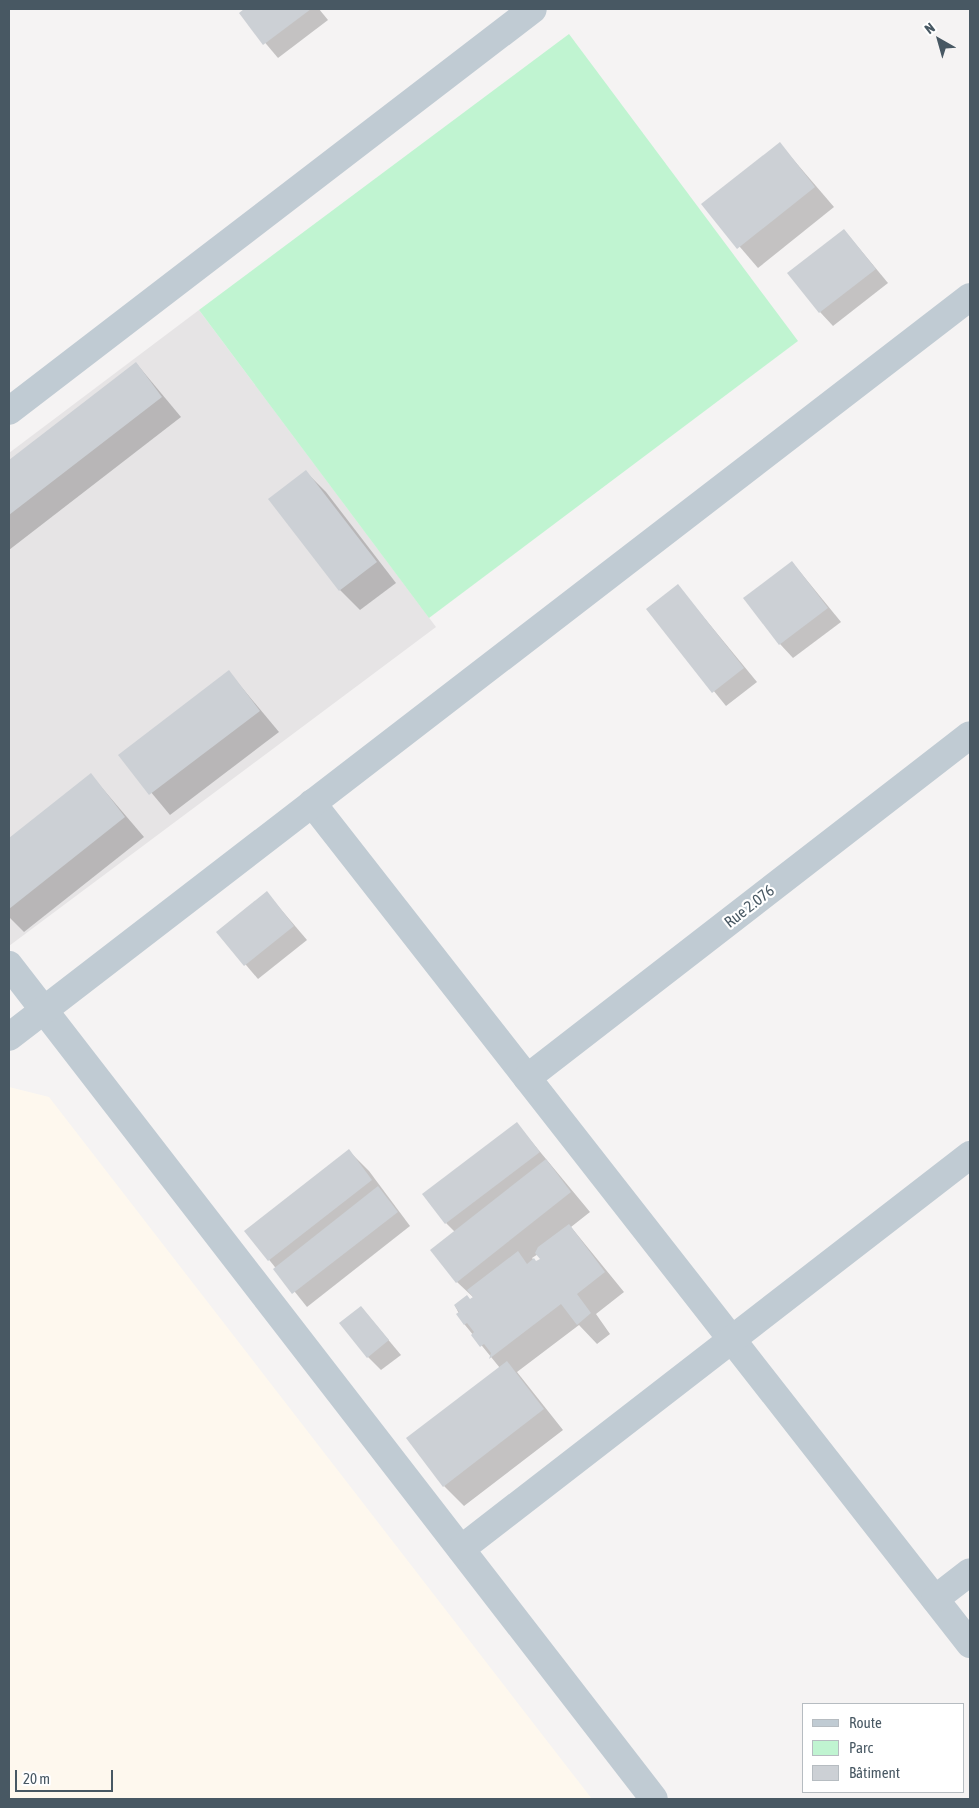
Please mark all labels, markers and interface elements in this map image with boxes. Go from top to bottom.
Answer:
north arrow [914,15,964,65]
text: N [922,19,938,37]
street label: Rue 2.076 [720,881,778,931]
legend [802,1703,964,1793]
text: Route [849,1714,882,1731]
text: Parc [849,1739,873,1756]
scale bar [18,1760,115,1792]
text: Bâtiment [849,1764,900,1781]
text: 20 m [23,1770,50,1787]

